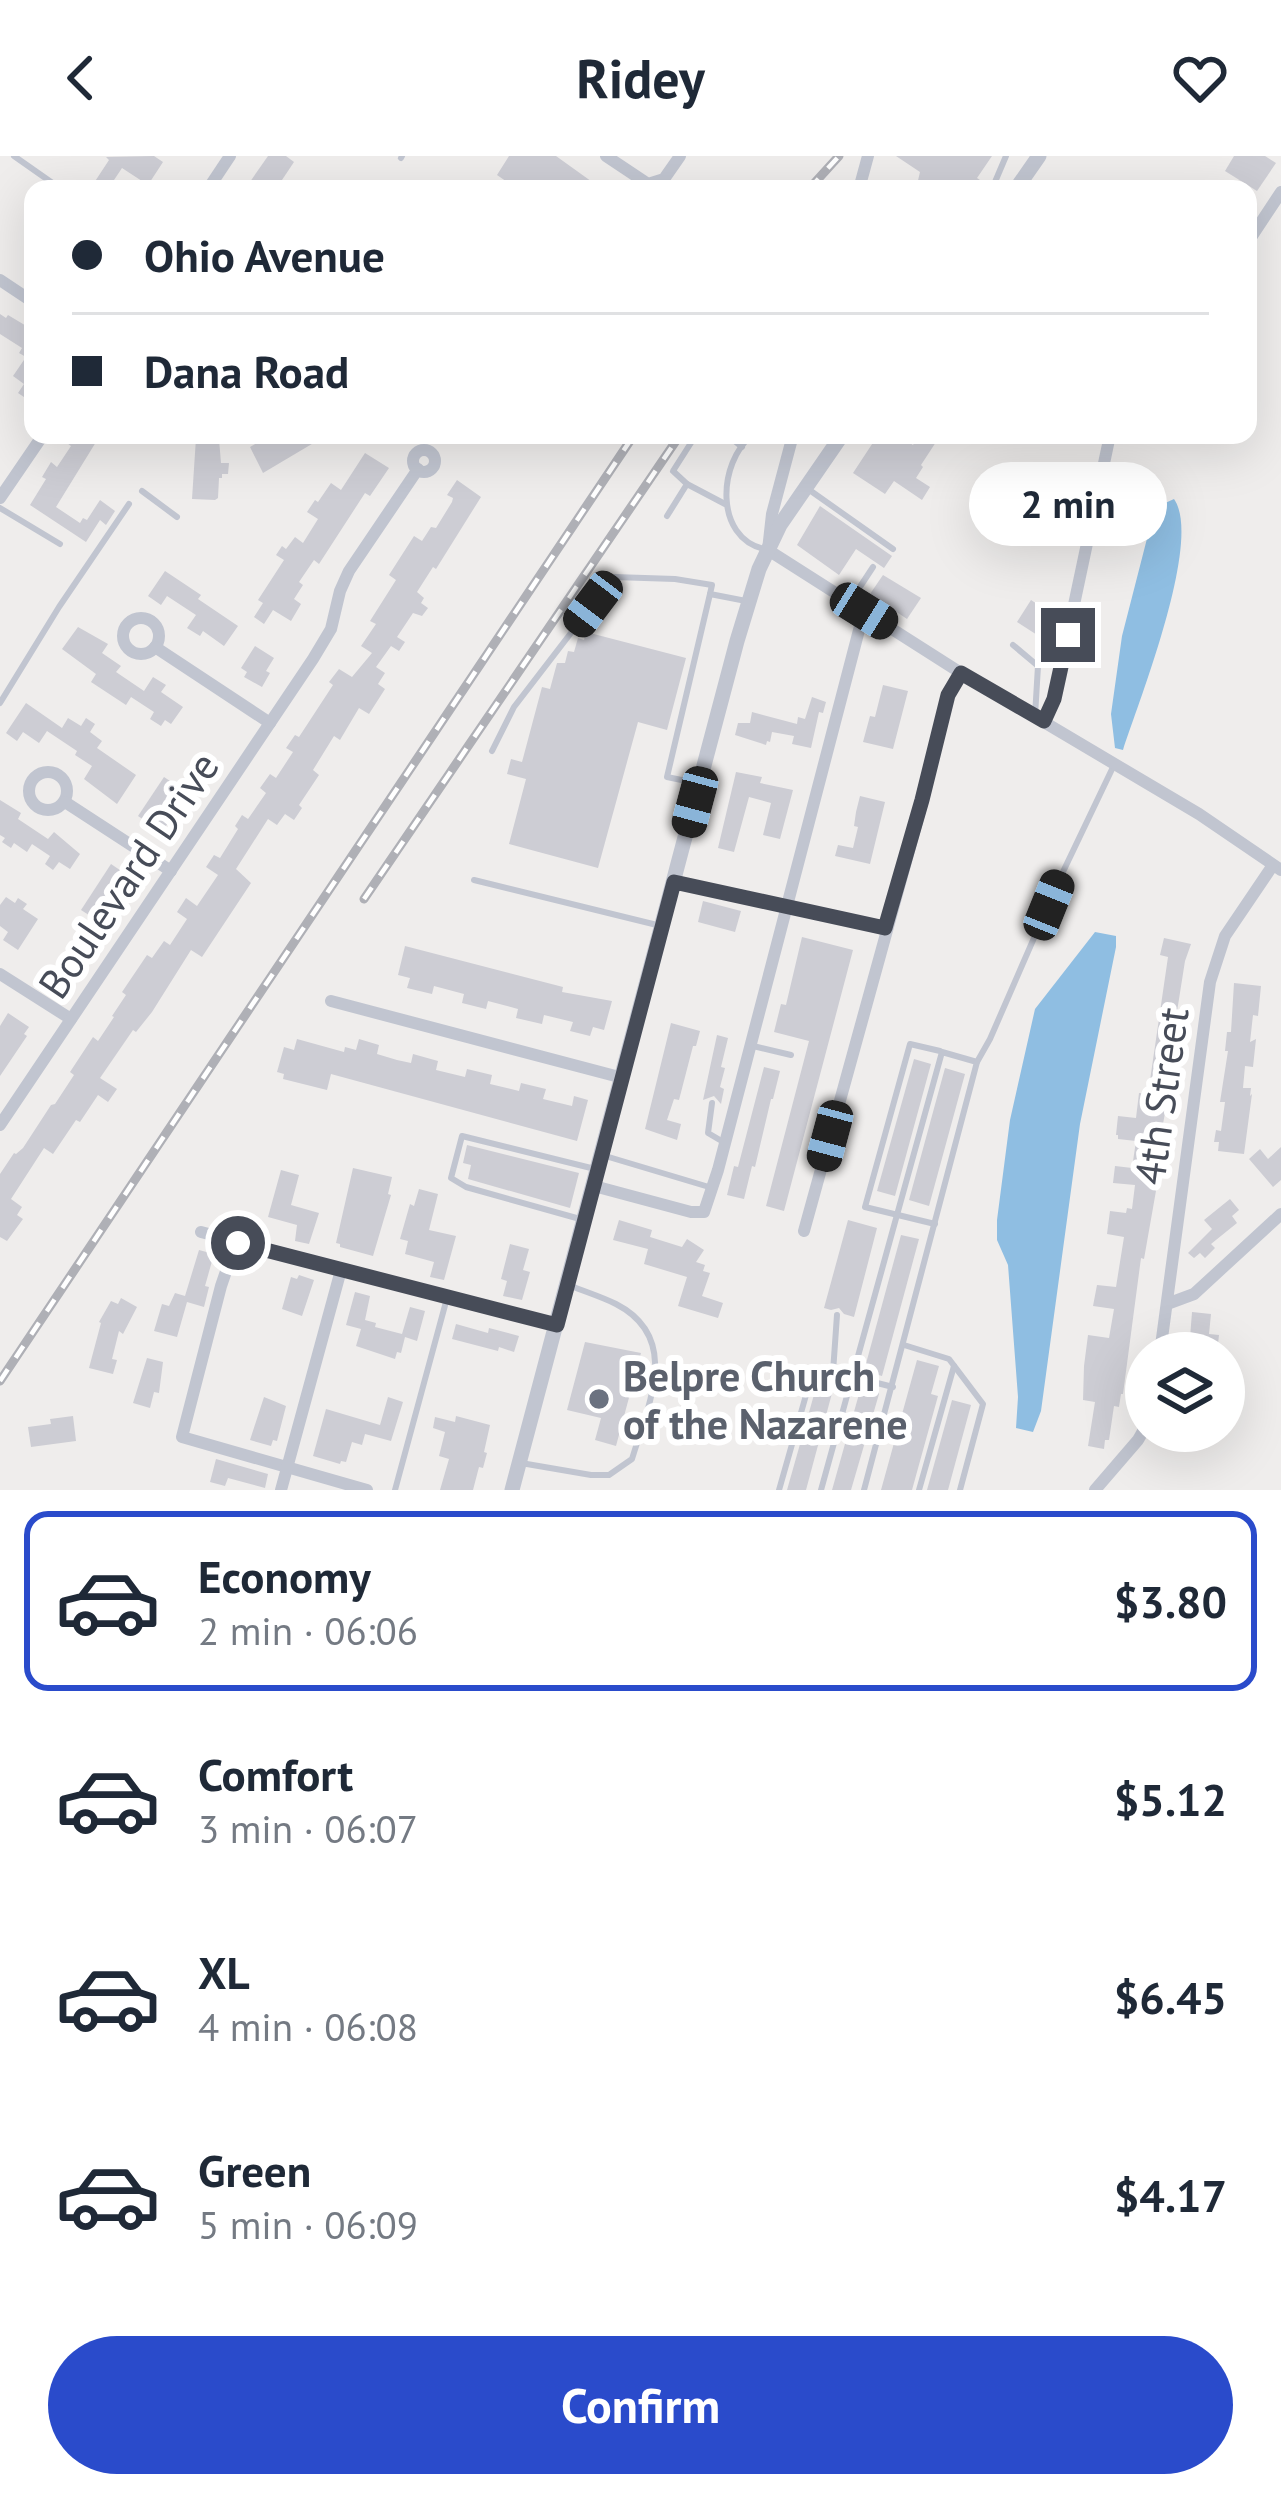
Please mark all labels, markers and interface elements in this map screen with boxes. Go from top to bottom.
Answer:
text: Ridey [576,43,705,113]
icon: back [48,45,114,111]
icon: heart [1167,45,1233,111]
text: Ohio Avenue [144,226,385,284]
text: Dana Road [144,342,349,400]
callout: 2 min [969,461,1167,545]
text: 2 min [1020,478,1116,529]
car [557,564,629,644]
car [824,577,904,645]
route end [1041,608,1095,662]
street label: Boulevard Drive [25,741,231,1009]
car [668,763,722,841]
car [1019,865,1079,945]
street label: 4th Street [1121,1004,1201,1188]
car [803,1097,857,1175]
route start [211,1216,265,1270]
map controls [1125,1332,1245,1452]
button: layers [1125,1332,1245,1452]
place label: Belpre Church of the Nazarene [623,1348,907,1451]
marker: Belpre Church of the Nazarene [586,1386,612,1412]
icon: car [54,1547,162,1655]
text: Economy [198,1547,371,1605]
text: $3.80 [1114,1572,1227,1630]
text: 2 min · 06:06 [198,1605,418,1656]
icon: car [54,1745,162,1853]
text: Comfort [198,1745,353,1803]
text: $5.12 [1114,1770,1227,1828]
text: 3 min · 06:07 [198,1803,418,1854]
icon: car [54,1943,162,2051]
text: XL [198,1943,250,2001]
text: $6.45 [1114,1968,1227,2026]
text: 4 min · 06:08 [198,2001,418,2052]
icon: car [54,2141,162,2249]
text: Green [198,2141,311,2199]
text: $4.17 [1114,2166,1227,2224]
text: 5 min · 06:09 [198,2199,418,2250]
button: Confirm [48,2336,1233,2474]

